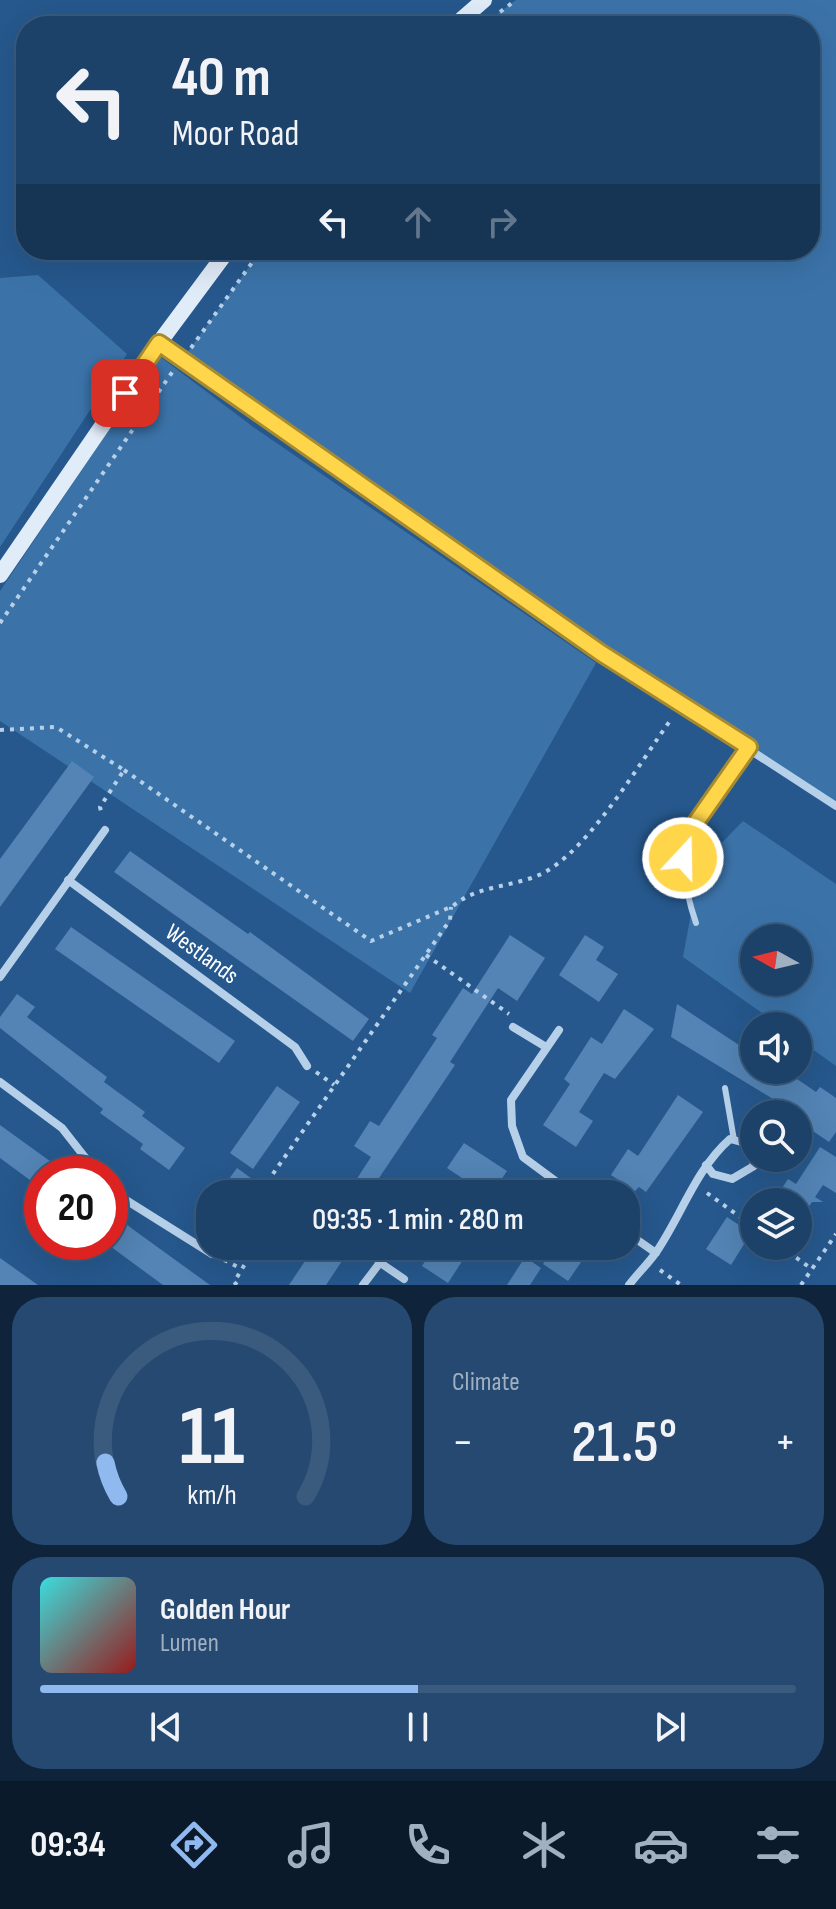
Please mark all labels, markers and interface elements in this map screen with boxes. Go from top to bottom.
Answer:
text: 40 m [172,45,271,112]
icon: left [40,48,144,152]
text: Moor Road [172,113,299,156]
icon: left [312,200,356,244]
icon: ahead [396,200,440,244]
icon: right [480,200,524,244]
pin [91,359,159,427]
icon: arrive [103,371,147,415]
position arrow [641,816,725,900]
street label: Westlands [160,918,244,990]
north arrow [740,924,812,996]
map controls [740,924,812,1260]
button: sound [740,1012,812,1084]
button: search [740,1100,812,1172]
speed limit sign: 20 [24,1156,128,1260]
button: layers [740,1188,812,1260]
text: 09:35 · 1 min · 280 m [312,1202,524,1238]
text: Climate [452,1367,520,1398]
text: 11 [179,1388,245,1488]
text: 21.5° [571,1407,677,1479]
text: − [452,1416,474,1469]
text: + [774,1416,796,1469]
text: km/h [187,1478,237,1513]
text: Golden Hour [160,1592,290,1628]
text: Lumen [160,1628,219,1659]
icon: previous [144,1705,188,1749]
icon: pause [396,1705,440,1749]
icon: next [648,1705,692,1749]
icon: directions [166,1817,222,1873]
icon: music [283,1817,339,1873]
icon: phone [400,1817,456,1873]
icon: climate [516,1817,572,1873]
icon: car [633,1817,689,1873]
icon: filters [750,1817,806,1873]
text: 09:34 [30,1824,105,1867]

